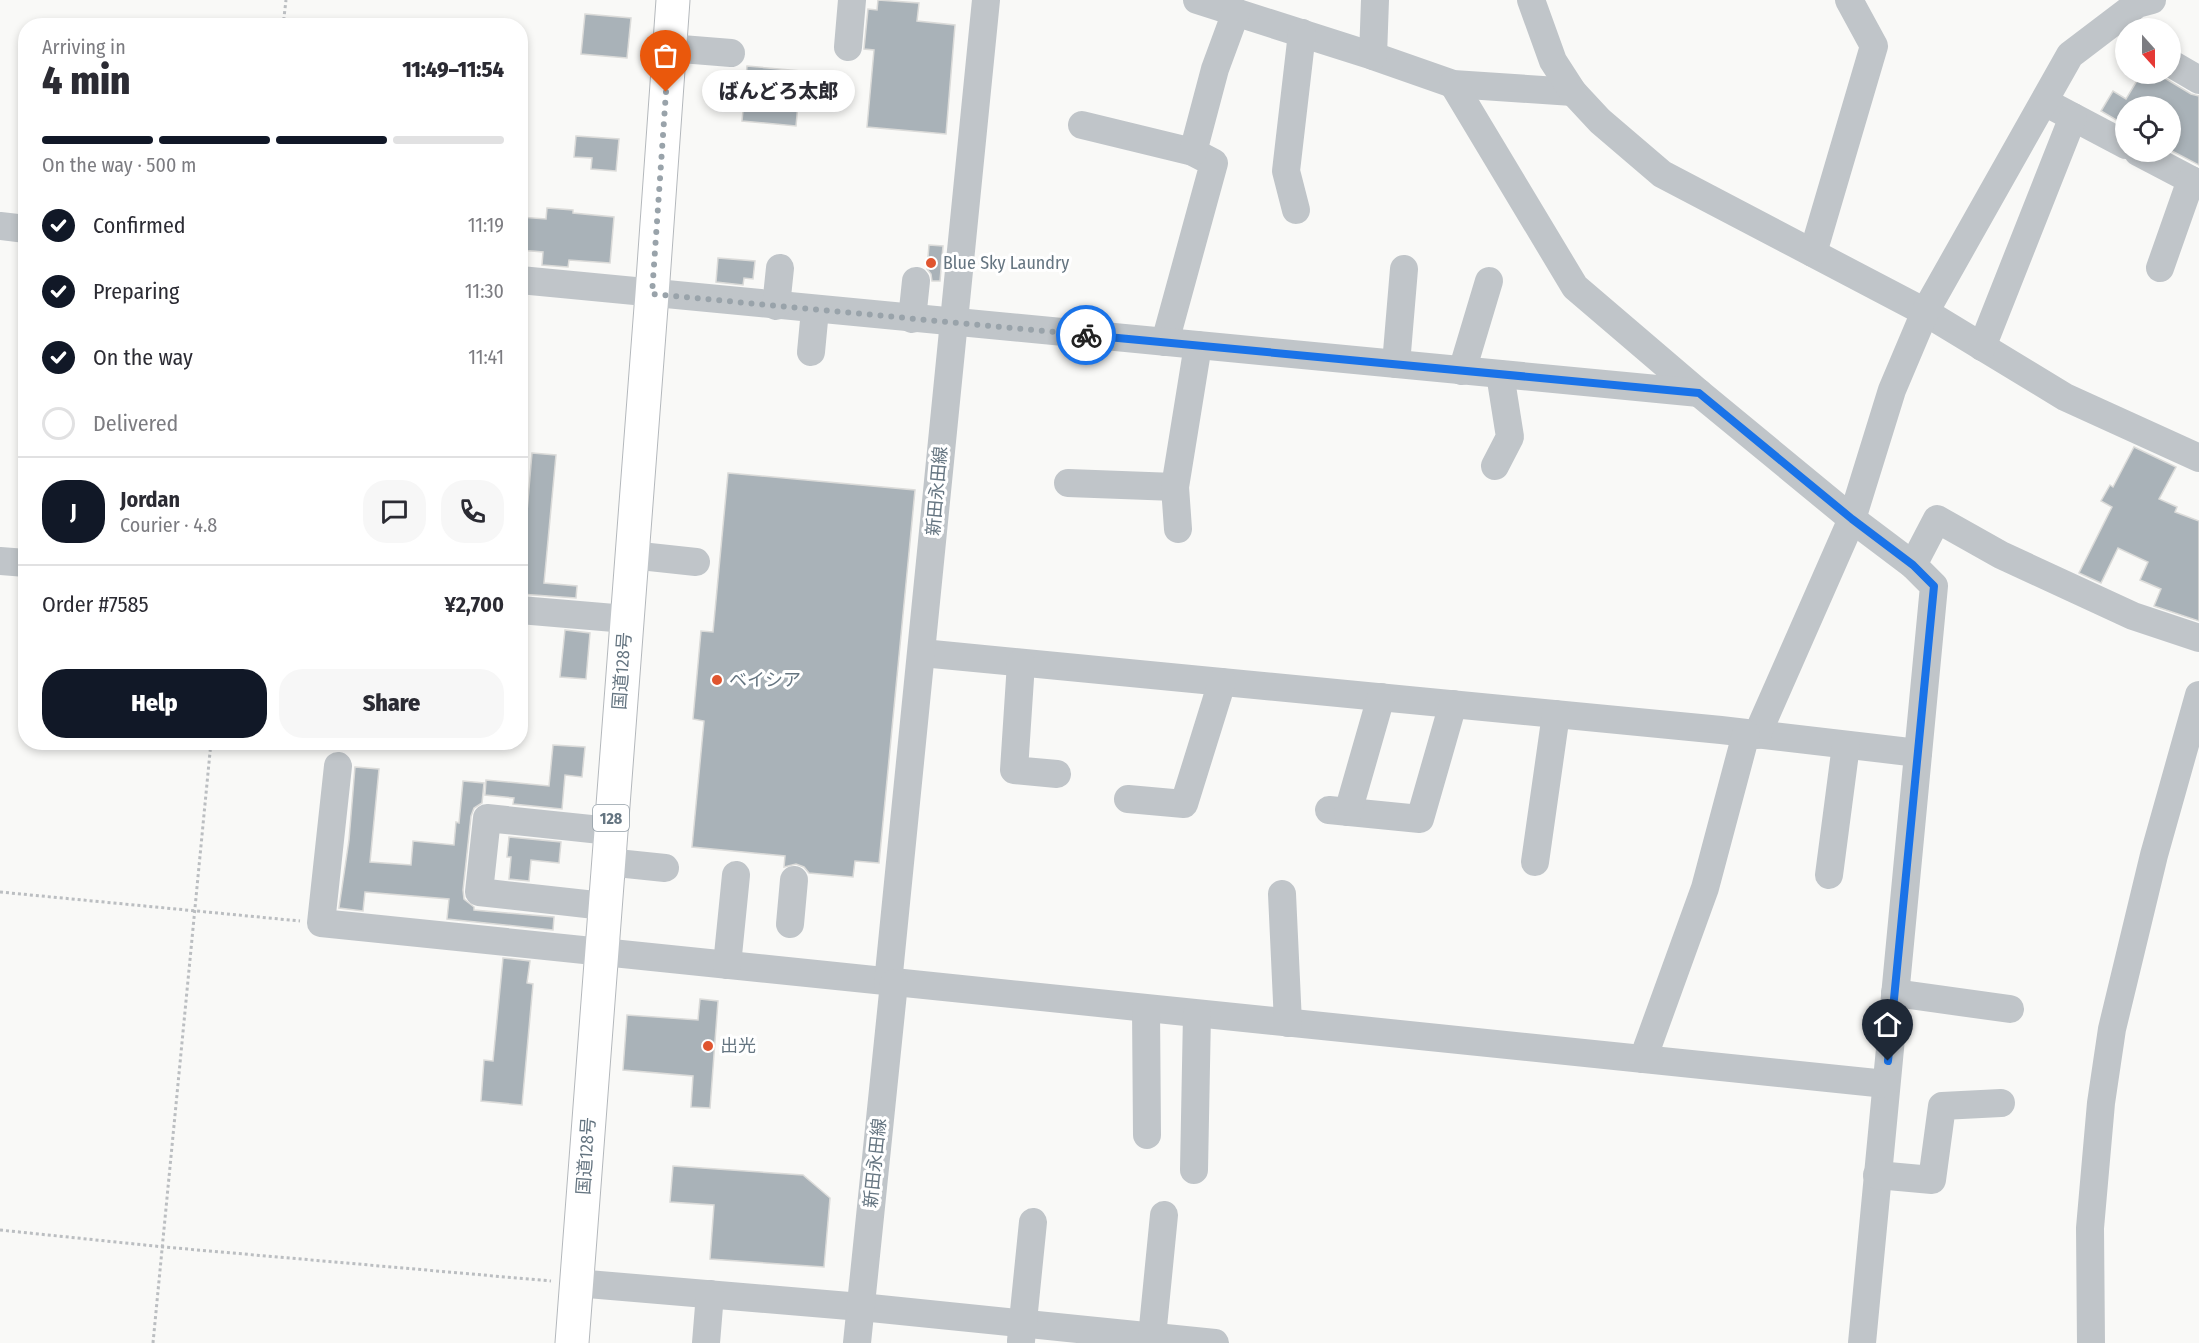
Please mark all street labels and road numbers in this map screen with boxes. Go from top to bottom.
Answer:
street label: 新田永田線 [922,445,952,537]
street label: 国道128号 [608,631,636,711]
road number: 128 [593,805,629,831]
street label: 国道128号 [572,1116,600,1196]
street label: 新田永田線 [859,1117,891,1209]

